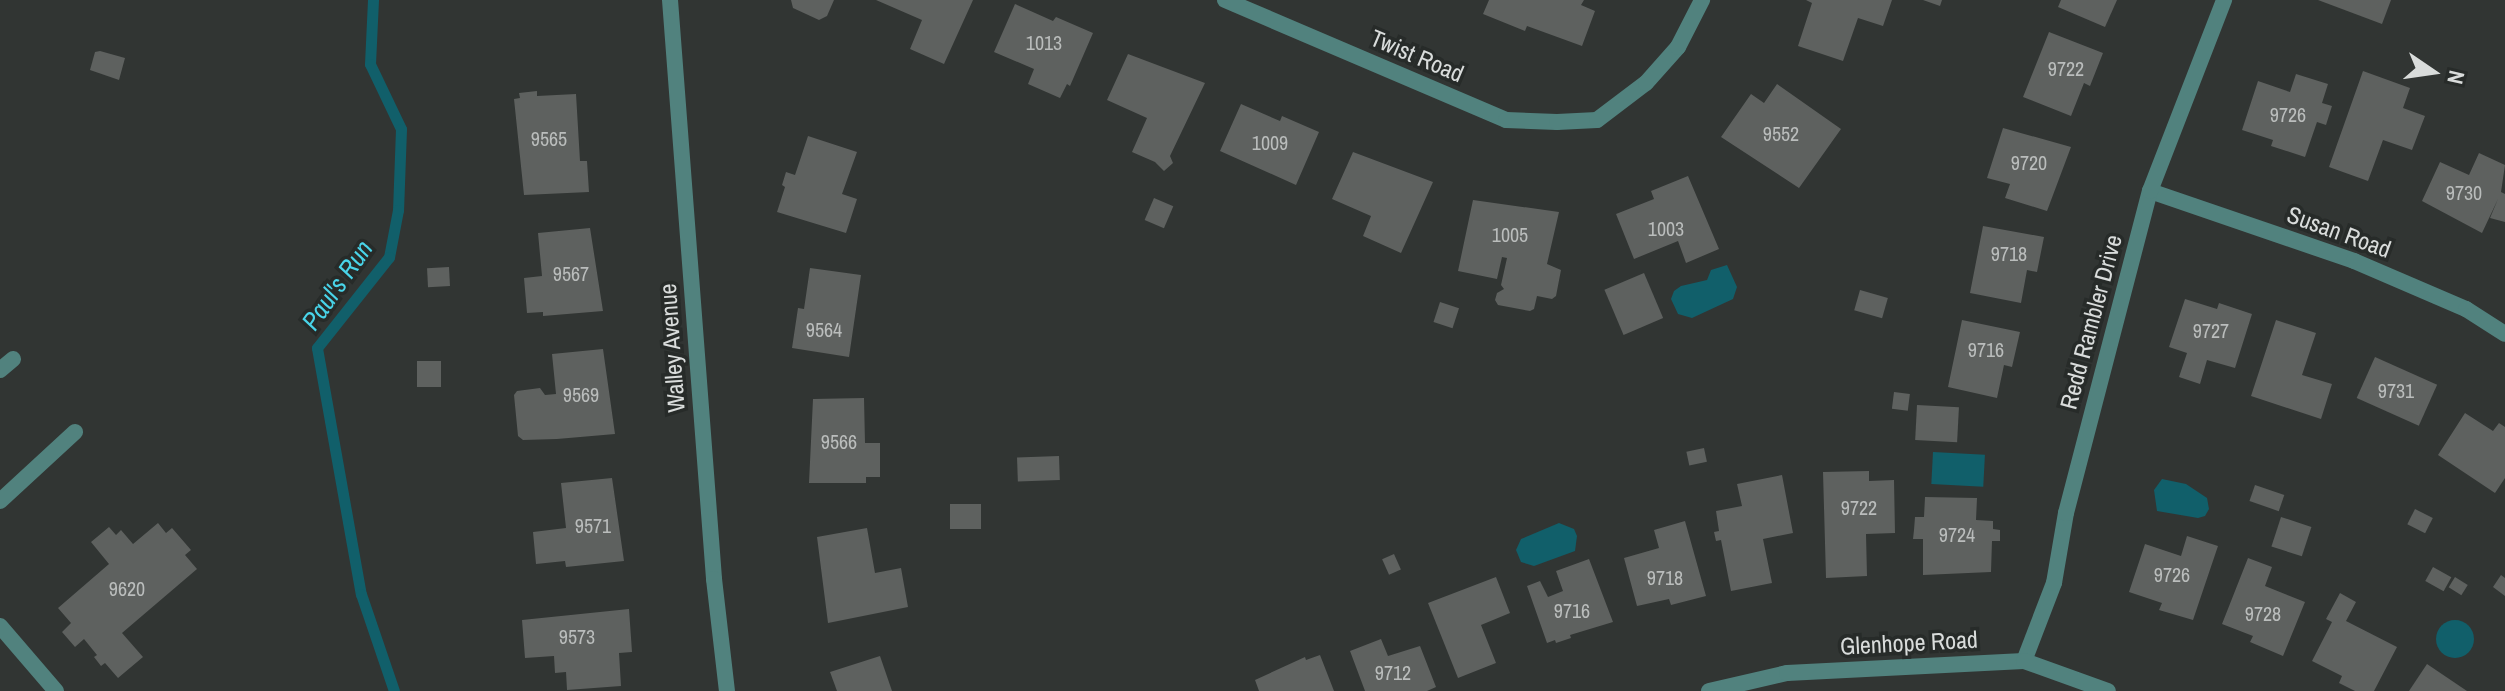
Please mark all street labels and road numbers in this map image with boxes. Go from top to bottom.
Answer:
street label: Twist Road [1366,24,1468,88]
street label: Susan Road [2283,200,2395,264]
street label: Redd Rambler Drive [2054,232,2128,412]
street label: Walley Avenue [653,282,691,414]
street label: Glenhope Road [1839,625,1979,661]

